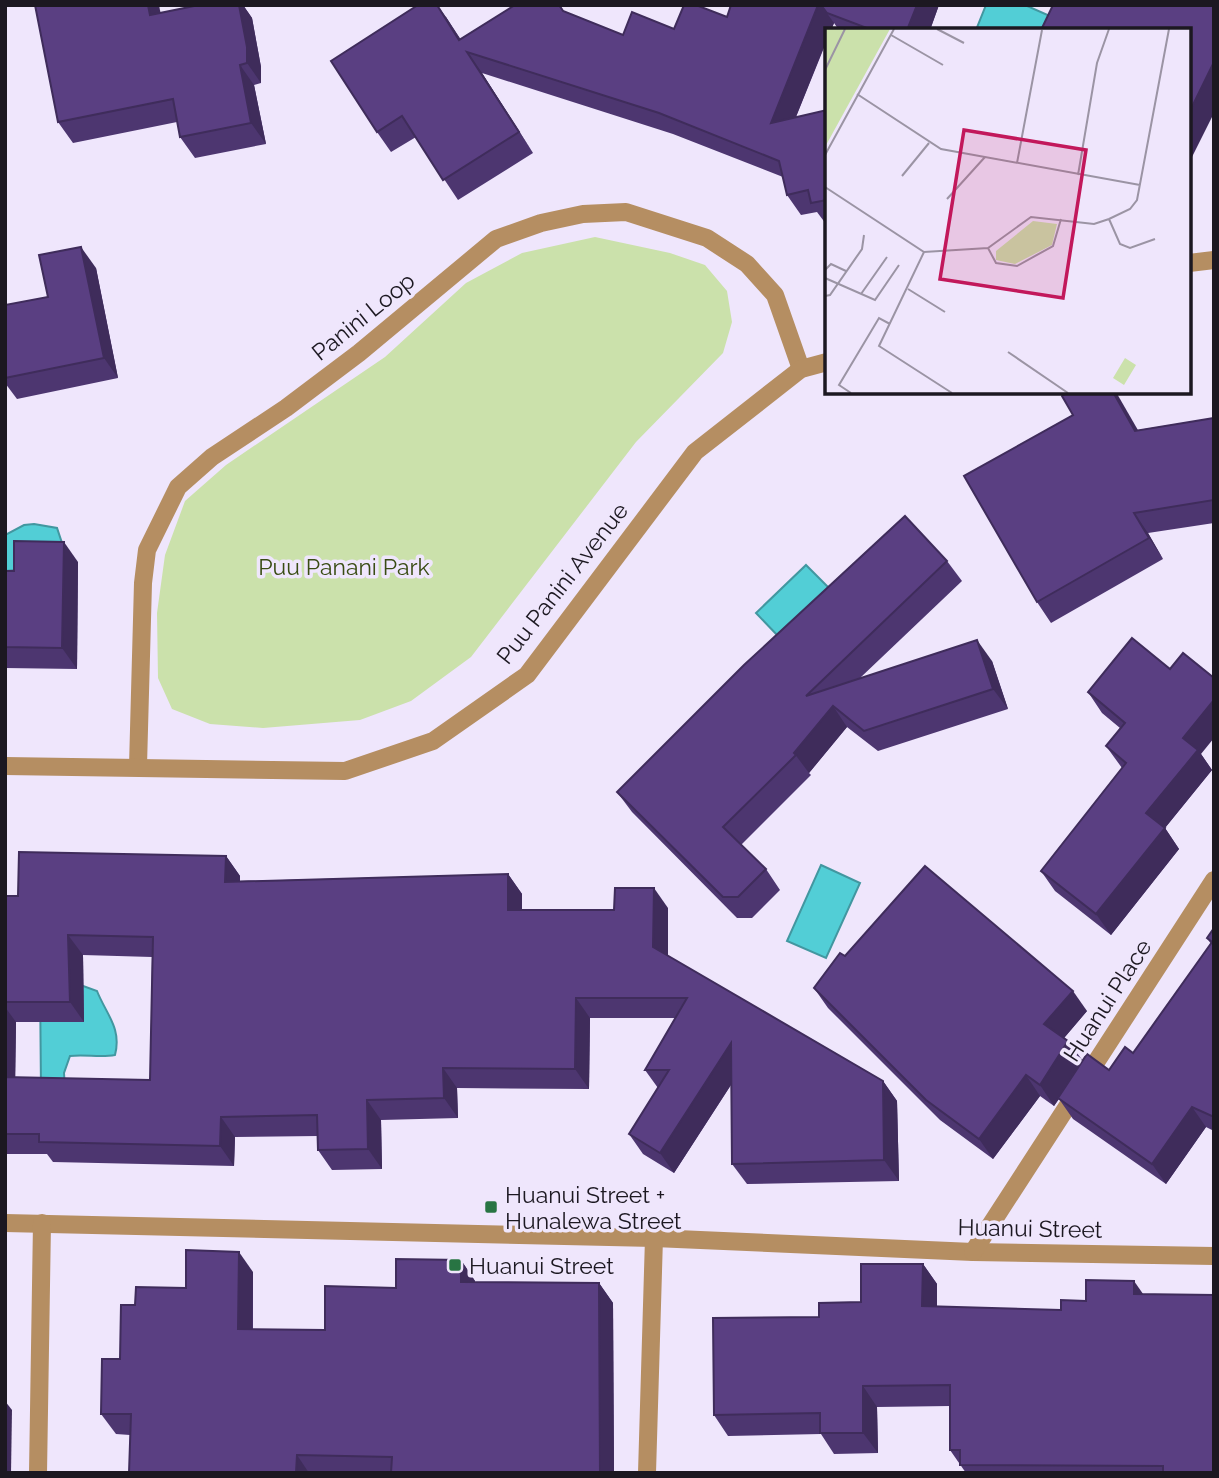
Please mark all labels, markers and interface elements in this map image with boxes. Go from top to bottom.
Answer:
inset map [825,28,1191,394]
street label: Panini Loop [306,266,420,366]
street label: Puu Panini Avenue [491,497,633,669]
park label: Puu Panani Park [258,553,430,580]
street label: Huanui Place [1057,934,1157,1066]
place label: Huanui Street + Hunalewa Street [505,1181,682,1234]
marker: Huanui Street + Hunalewa Street [483,1199,499,1215]
street label: Huanui Street [957,1213,1103,1243]
place label: Huanui Street [469,1252,614,1279]
marker: Huanui Street [447,1257,463,1273]

